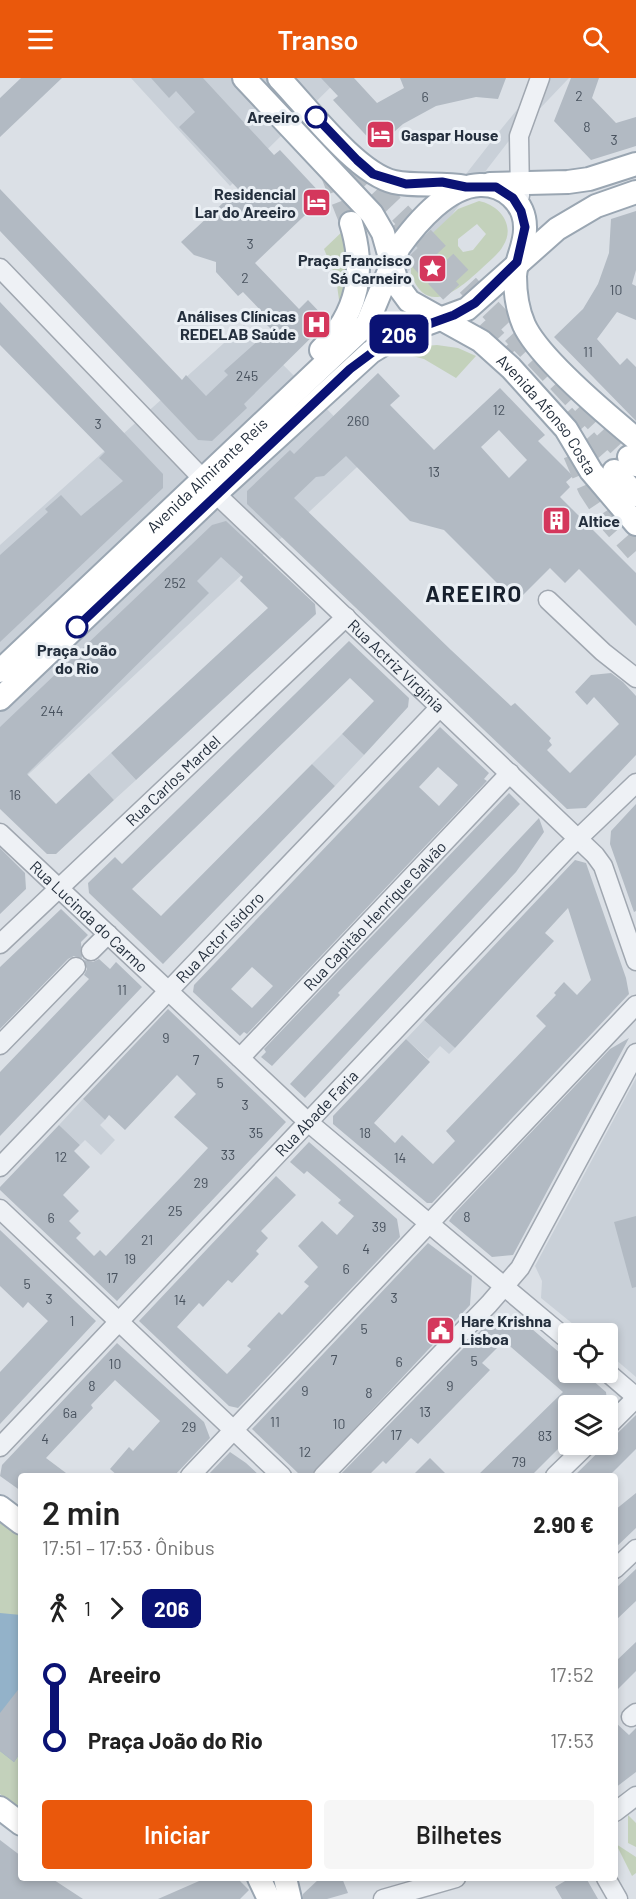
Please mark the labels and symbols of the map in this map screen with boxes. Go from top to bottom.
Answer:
house number: 2 [575,87,583,104]
house number: 6 [421,88,429,105]
marker: Areeiro [305,106,327,128]
place label: Areeiro [247,107,300,126]
house number: 8 [583,118,591,135]
hotel icon: Gaspar House [364,119,396,151]
place label: Gaspar House [401,125,499,144]
house number: 3 [610,131,618,148]
place label: Residencial Lar do Areeiro [195,184,296,221]
hotel icon: Residencial Lar do Areeiro [301,187,333,219]
house number: 3 [246,235,254,252]
place label: Praça Francisco Sá Carneiro [298,250,412,287]
place icon: Praça Francisco Sá Carneiro [417,253,449,285]
house number: 2 [241,269,249,286]
house number: 10 [610,281,622,298]
place label: Análises Clínicas REDELAB Saúde [177,306,296,343]
hospital icon: Análises Clínicas REDELAB Saúde [301,309,333,341]
line badge: 206 [364,314,434,354]
house number: 11 [583,343,593,360]
street label: Avenida Afonso Costa [493,350,601,478]
house number: 245 [236,367,258,384]
house number: 12 [493,401,505,418]
house number: 260 [347,412,369,429]
street label: Avenida Almirante Reis [143,413,271,536]
house number: 3 [94,415,102,432]
house number: 13 [428,463,440,480]
building icon: Altice [541,505,573,537]
place label: Altice [578,511,620,530]
house number: 252 [164,574,186,591]
district label: AREEIRO [425,580,523,606]
street label: Rua Actriz Virginia [344,615,449,716]
marker: Praça João do Rio [66,616,88,638]
place label: Praça João do Rio [37,640,117,677]
house number: 244 [41,702,63,719]
street label: Rua Carlos Mardel [121,731,224,829]
house number: 16 [9,786,21,803]
street label: Rua Capitão Henrique Galvão [299,837,450,994]
street label: Rua Lucinda do Carmo [26,856,152,976]
street label: Rua Actor Isidoro [171,887,267,986]
house number: 11 [117,981,127,998]
house number: 9 [162,1029,170,1046]
house number: 7 [193,1051,200,1068]
street label: Rua Abade Faria [271,1066,361,1160]
house number: 5 [216,1074,224,1091]
house number: 3 [241,1096,249,1113]
house number: 35 [249,1124,263,1141]
house number: 18 [359,1124,371,1141]
house number: 33 [221,1146,235,1163]
house number: 12 [55,1148,67,1165]
house number: 14 [394,1149,406,1166]
house number: 29 [194,1174,208,1191]
house number: 25 [168,1202,182,1219]
house number: 8 [463,1208,471,1225]
house number: 6 [47,1209,55,1226]
house number: 39 [372,1218,386,1235]
house number: 21 [141,1231,153,1248]
house number: 4 [362,1240,370,1257]
house number: 19 [124,1250,136,1267]
house number: 6 [342,1260,350,1277]
house number: 17 [106,1269,118,1286]
house number: 5 [23,1275,31,1292]
house number: 3 [390,1289,398,1306]
house number: 3 [45,1290,53,1307]
house number: 14 [174,1291,186,1308]
place label: Hare Krishna Lisboa [461,1311,552,1348]
house number: 1 [70,1312,74,1329]
public building icon: Hare Krishna Lisboa [424,1314,456,1346]
house number: 5 [360,1320,368,1337]
house number: 7 [331,1351,338,1368]
house number: 5 [470,1352,478,1369]
house number: 6 [395,1353,403,1370]
house number: 10 [109,1355,121,1372]
house number: 8 [88,1377,96,1394]
house number: 9 [446,1377,454,1394]
house number: 9 [301,1382,309,1399]
house number: 8 [365,1384,373,1401]
house number: 13 [419,1403,431,1420]
house number: 6a [63,1404,77,1421]
house number: 11 [270,1413,280,1430]
house number: 10 [333,1415,345,1432]
house number: 29 [182,1418,196,1435]
house number: 17 [390,1426,402,1443]
house number: 83 [538,1427,552,1444]
house number: 4 [41,1430,49,1447]
house number: 12 [299,1443,311,1460]
house number: 79 [512,1453,526,1470]

